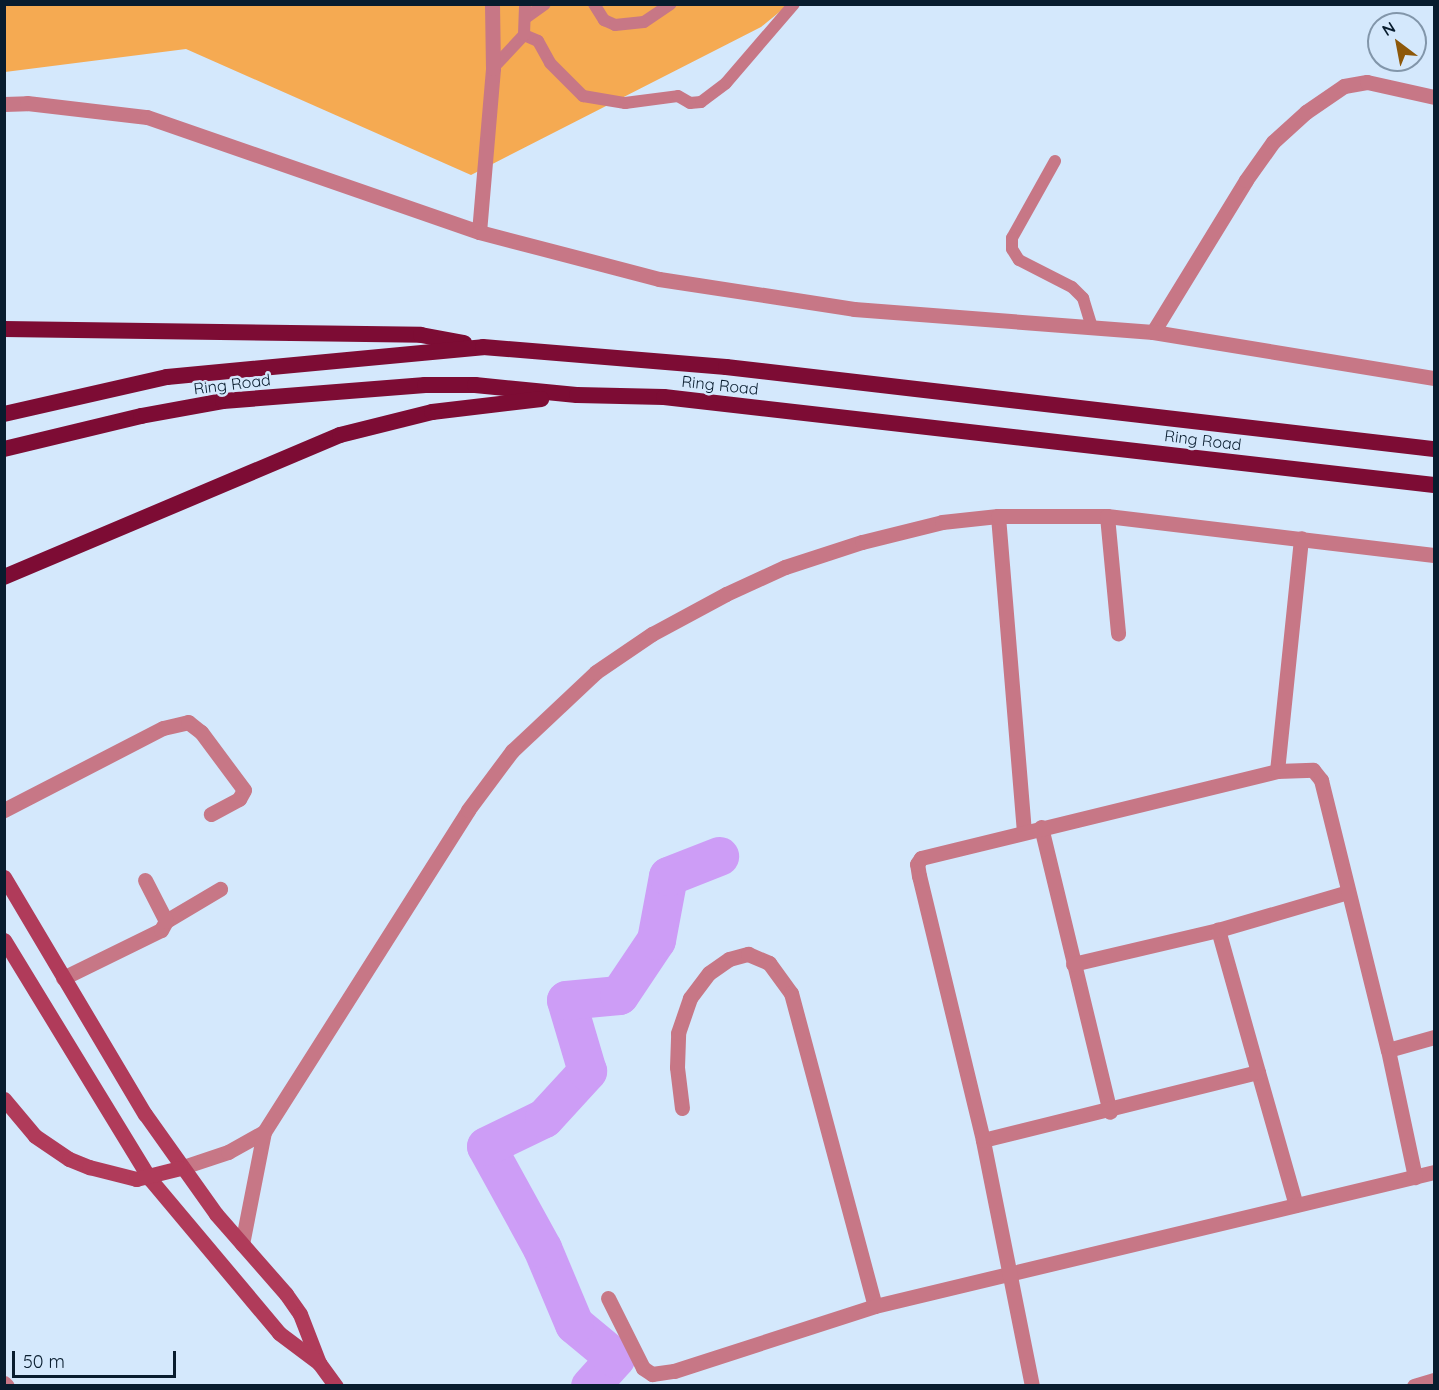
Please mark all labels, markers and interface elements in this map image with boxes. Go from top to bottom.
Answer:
north arrow [1367,12,1427,72]
text: N [1378,17,1399,40]
street label: Ring Road [192,370,272,398]
street label: Ring Road [680,371,760,399]
street label: Ring Road [1163,426,1243,454]
scale bar [15,1339,178,1377]
text: 50 m [23,1350,65,1373]

